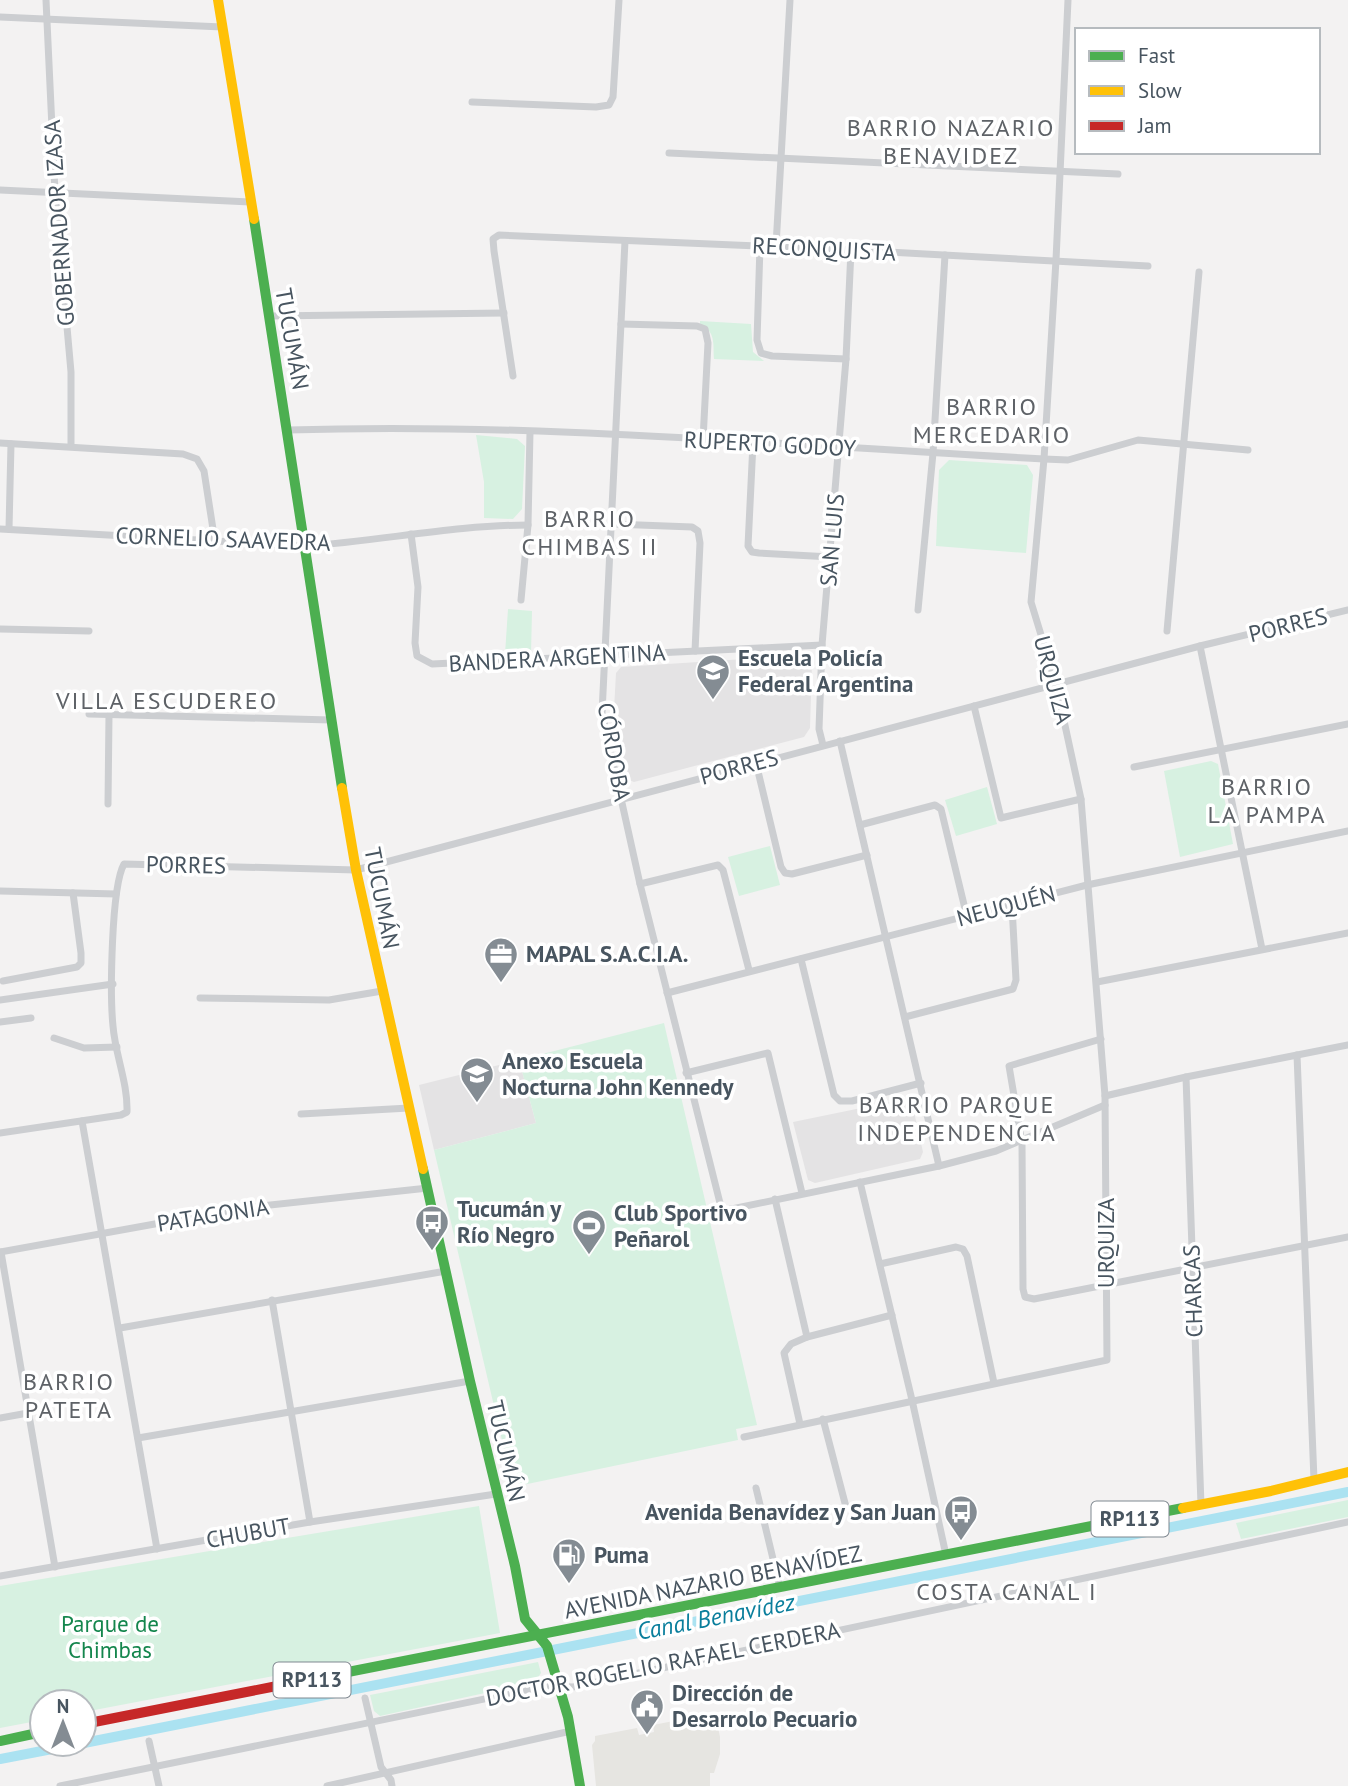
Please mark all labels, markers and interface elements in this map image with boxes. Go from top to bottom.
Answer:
legend [1075,28,1320,154]
text: Fast [1138,42,1175,69]
text: Slow [1138,77,1182,104]
district label: BARRIO NAZARIO BENAVIDEZ [847,112,1055,171]
text: Jam [1137,112,1172,139]
street label: GOBERNADOR IZASA [37,118,80,327]
street label: RECONQUISTA [751,230,897,267]
street label: TUCUMÁN [269,286,316,392]
district label: BARRIO MERCEDARIO [913,391,1071,450]
street label: RUPERTO GODOY [683,425,857,462]
street label: SAN LUIS [813,492,850,588]
district label: BARRIO CHIMBAS II [522,503,658,562]
street label: CORNELIO SAAVEDRA [115,520,332,557]
street label: PORRES [1246,601,1330,648]
street label: URQUIZA [1028,632,1079,728]
street label: BANDERA ARGENTINA [448,637,667,678]
place label: Escuela Policía Federal Argentina [738,643,913,698]
school or university icon: Escuela Policía Federal Argentina [694,652,732,701]
district label: VILLA ESCUDEREO [55,685,278,716]
street label: CÓRDOBA [592,700,638,804]
street label: PORRES [696,742,781,791]
district label: BARRIO LA PAMPA [1208,771,1326,830]
street label: TUCUMÁN [358,845,407,951]
street label: PORRES [146,849,226,880]
street label: NEUQUÉN [953,878,1059,933]
office icon: MAPAL S.A.C.I.A. [482,935,520,984]
place label: MAPAL S.A.C.I.A. [526,939,688,968]
place label: Anexo Escuela Nocturna John Kennedy [502,1046,735,1101]
school or university icon: Anexo Escuela Nocturna John Kennedy [458,1055,496,1104]
district label: BARRIO PARQUE INDEPENDENCIA [857,1089,1057,1148]
street label: PATAGONIA [155,1191,271,1238]
place label: Tucumán y Río Negro [457,1194,562,1249]
street label: URQUIZA [1091,1197,1120,1288]
place label: Club Sportivo Peñarol [614,1198,747,1253]
bus stop icon: Tucumán y Río Negro [413,1203,451,1252]
sports icon: Club Sportivo Peñarol [570,1207,608,1256]
street label: CHARCAS [1176,1244,1209,1338]
district label: BARRIO PATETA [23,1366,115,1425]
street label: TUCUMÁN [481,1397,532,1504]
bus stop icon: Avenida Benavídez y San Juan [942,1493,980,1542]
place label: Avenida Benavídez y San Juan [645,1497,936,1526]
road number: RP113 [1092,1502,1168,1536]
street label: CHUBUT [204,1511,292,1554]
fuel station icon: Puma [550,1536,588,1585]
street label: AVENIDA NAZARIO BENAVÍDEZ [561,1538,864,1625]
place label: Puma [594,1540,649,1569]
district label: COSTA CANAL I [916,1576,1098,1607]
water label: Canal Benavídez [634,1586,798,1647]
park label: Parque de Chimbas [61,1609,159,1664]
street label: DOCTOR ROGELIO RAFAEL CERDERA [483,1615,843,1712]
road number: RP113 [274,1662,350,1698]
place label: Dirección de Desarrolo Pecuario [672,1678,857,1733]
public building icon: Dirección de Desarrolo Pecuario [628,1687,666,1736]
north arrow [28,1688,98,1758]
text: N [57,1694,69,1718]

